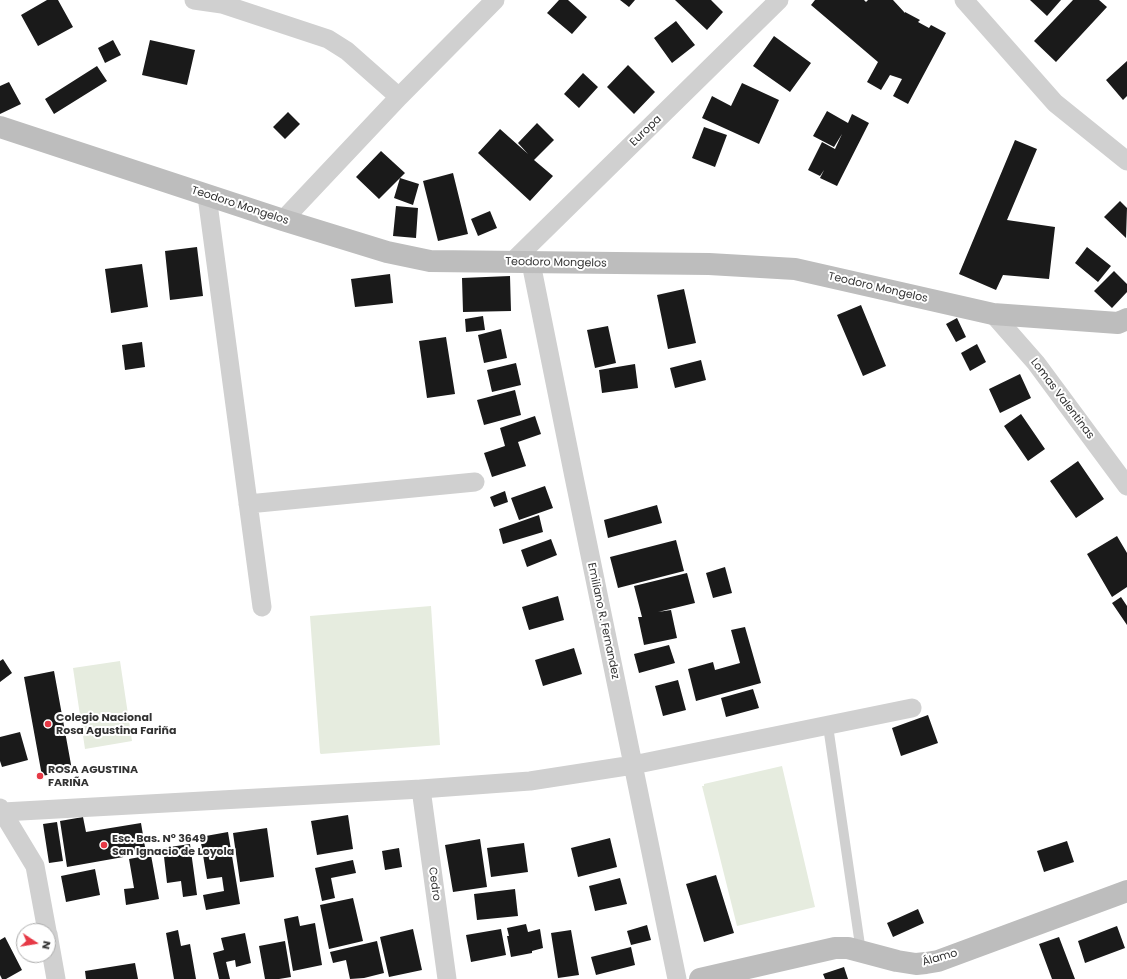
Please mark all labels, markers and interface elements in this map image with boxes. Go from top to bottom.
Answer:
street label: Europa [627,113,665,149]
street label: Teodoro Mongelos [190,184,290,228]
street label: Teodoro Mongelos [505,256,607,270]
street label: Teodoro Mongelos [827,270,929,306]
street label: Lomas Valentinas [1027,356,1097,442]
street label: Emiliano R. Fernandez [584,562,622,680]
place label: Colegio Nacional Rosa Agustina Fariña [56,711,176,737]
marker: Colegio Nacional Rosa Agustina Fariña [43,719,53,729]
place label: ROSA AGUSTINA FARIÑA [48,763,138,789]
marker: ROSA AGUSTINA FARIÑA [35,771,45,781]
place label: Esc. Bas. N° 3649 San Ignacio de Loyola [112,832,234,858]
marker: Esc. Bas. N° 3649 San Ignacio de Loyola [99,840,109,850]
street label: Cedro [425,866,443,902]
north arrow [16,923,56,963]
text: N [38,940,55,951]
street label: Álamo [921,947,959,969]

